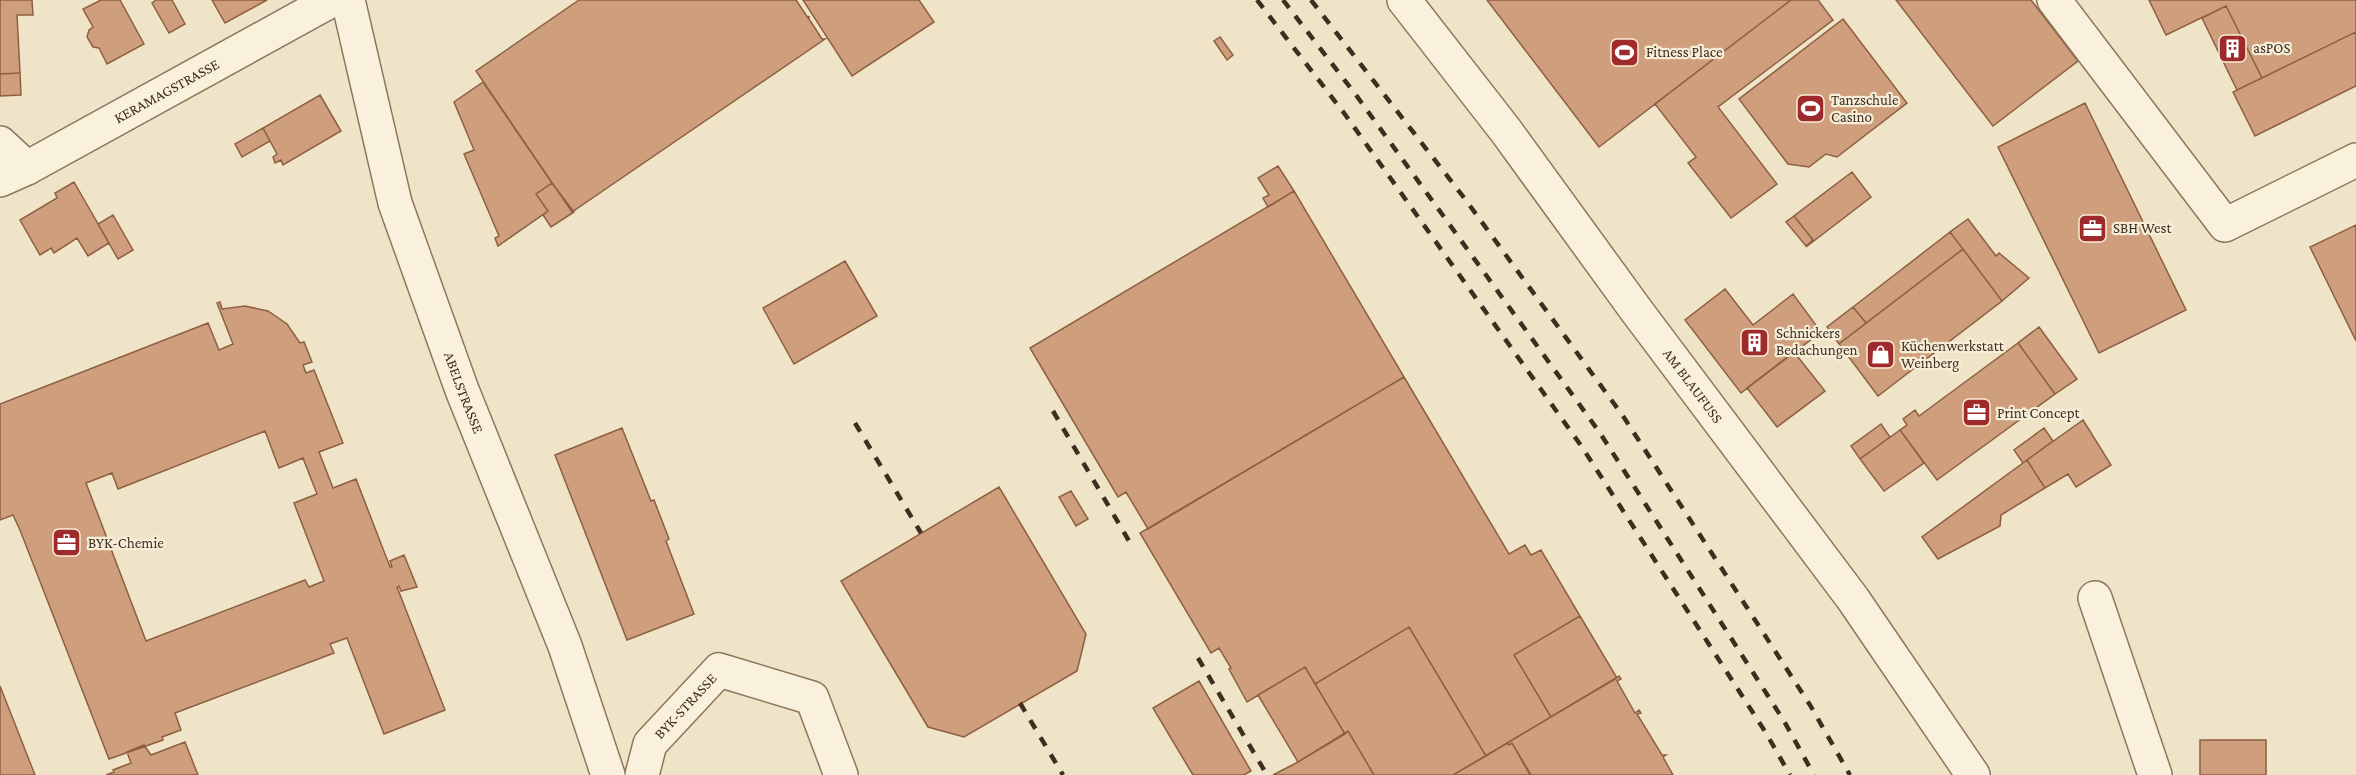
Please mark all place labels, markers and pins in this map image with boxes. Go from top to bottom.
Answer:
building icon: asPOS [2216,32,2248,64]
sports icon: Fitness Place [1609,36,1641,68]
place label: asPOS [2253,40,2290,56]
place label: Fitness Place [1646,44,1723,60]
place label: Tanzschule Casino [1831,92,1899,125]
sports icon: Tanzschule Casino [1794,93,1826,125]
office icon: SBH West [2076,212,2108,244]
place label: SBH West [2113,220,2172,236]
place label: Schnickers Bedachungen [1776,325,1858,359]
building icon: Schnickers Bedachungen [1739,326,1771,358]
place label: Küchenwerkstatt Weinberg [1901,338,2005,372]
shop icon: Küchenwerkstatt Weinberg [1864,339,1896,371]
office icon: Print Concept [1960,397,1992,429]
place label: Print Concept [1997,405,2081,422]
office icon: BYK-Chemie [51,527,83,559]
place label: BYK-Chemie [88,535,164,551]

